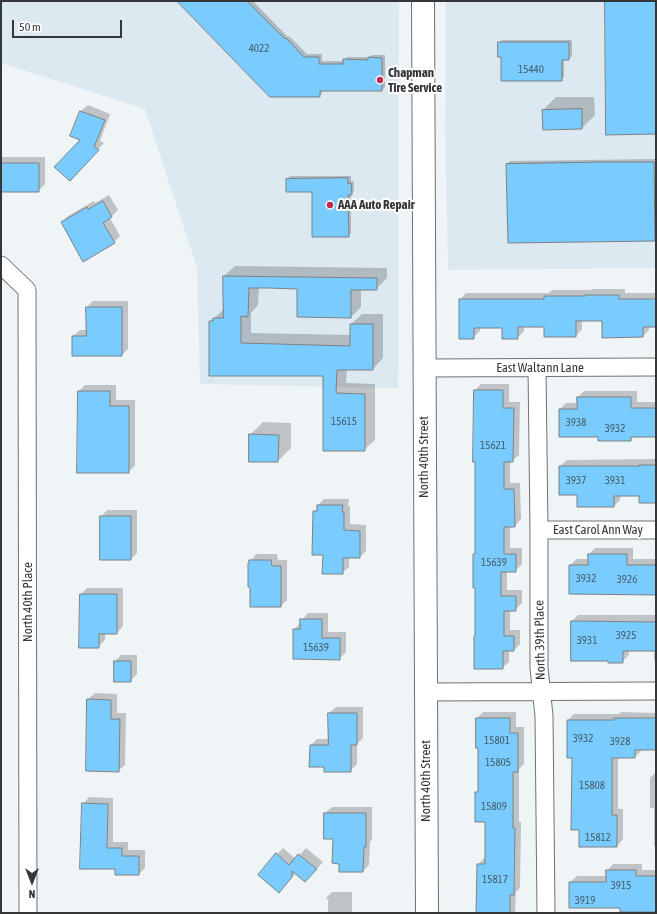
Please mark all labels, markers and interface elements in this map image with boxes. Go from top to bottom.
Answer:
scale bar [14,12,124,38]
text: 50 m [19,20,41,34]
house number: 4022 [249,42,269,56]
house number: 15440 [518,63,544,77]
place label: Chapman Tire Service [388,65,442,96]
marker: Chapman Tire Service [375,75,385,85]
place label: AAA Auto Repair [338,197,414,213]
marker: AAA Auto Repair [325,200,335,210]
street label: East Waltann Lane [496,360,584,376]
house number: 15615 [331,415,357,429]
street label: North 40th Street [416,416,432,498]
house number: 3938 [566,416,586,430]
house number: 3932 [605,422,625,436]
house number: 15621 [480,439,506,453]
house number: 3937 [566,474,586,488]
house number: 3931 [605,474,625,488]
street label: East Carol Ann Way [553,522,643,538]
house number: 15639 [481,556,507,570]
street label: North 40th Place [20,562,36,642]
house number: 3932 [576,572,596,586]
house number: 3926 [617,573,637,587]
street label: North 39th Place [532,600,548,680]
house number: 3925 [616,629,636,643]
house number: 3931 [577,634,597,648]
house number: 15639 [303,641,329,655]
house number: 3932 [573,732,593,746]
house number: 15801 [484,734,510,748]
house number: 3928 [610,735,630,749]
street label: North 40th Street [418,740,434,822]
house number: 15805 [485,756,511,770]
house number: 15808 [579,779,605,793]
house number: 15809 [481,800,507,814]
house number: 15812 [585,831,611,845]
north arrow [12,862,52,902]
house number: 15817 [482,873,508,887]
house number: 3915 [611,879,631,893]
text: N [29,888,35,900]
house number: 3919 [575,894,595,908]

